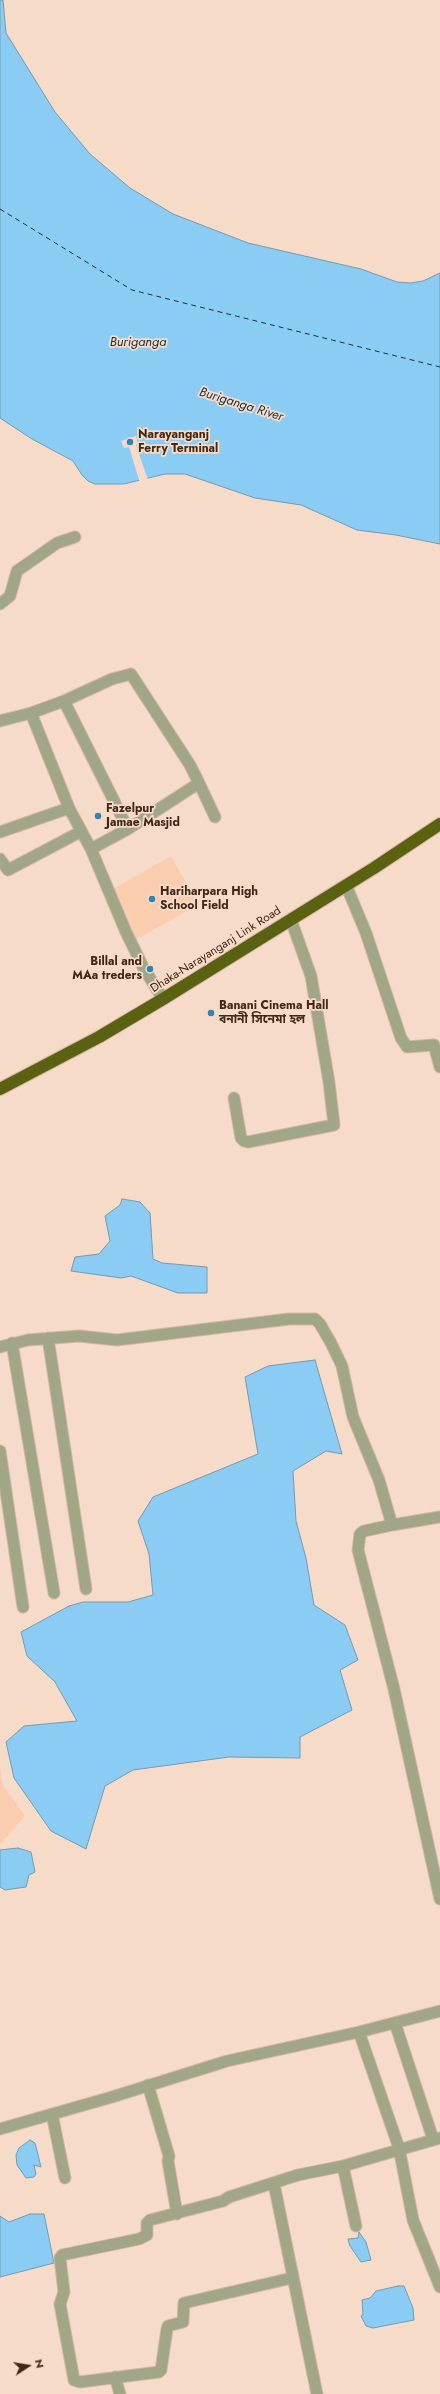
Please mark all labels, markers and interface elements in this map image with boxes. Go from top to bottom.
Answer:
water label: Buriganga [110,335,166,351]
water label: Buriganga River [197,385,285,425]
place label: Narayanganj Ferry Terminal [138,428,218,456]
marker: Narayanganj Ferry Terminal [125,437,135,447]
place label: Fazelpur Jamae Masjid [106,802,180,830]
marker: Fazelpur Jamae Masjid [93,811,103,821]
place label: Hariharpara High School Field [160,885,258,913]
marker: Hariharpara High School Field [147,894,157,904]
street label: Dhaka-Narayanganj Link Road [148,904,284,996]
place label: Billal and MAa treders [72,955,142,983]
marker: Billal and MAa treders [145,964,155,974]
place label: Banani Cinema Hall বনানী সিনেমা হল [219,999,328,1027]
marker: Banani Cinema Hall বনানী সিনেমা হল [206,1008,216,1018]
north arrow [8,2346,48,2386]
text: N [31,2358,48,2369]

